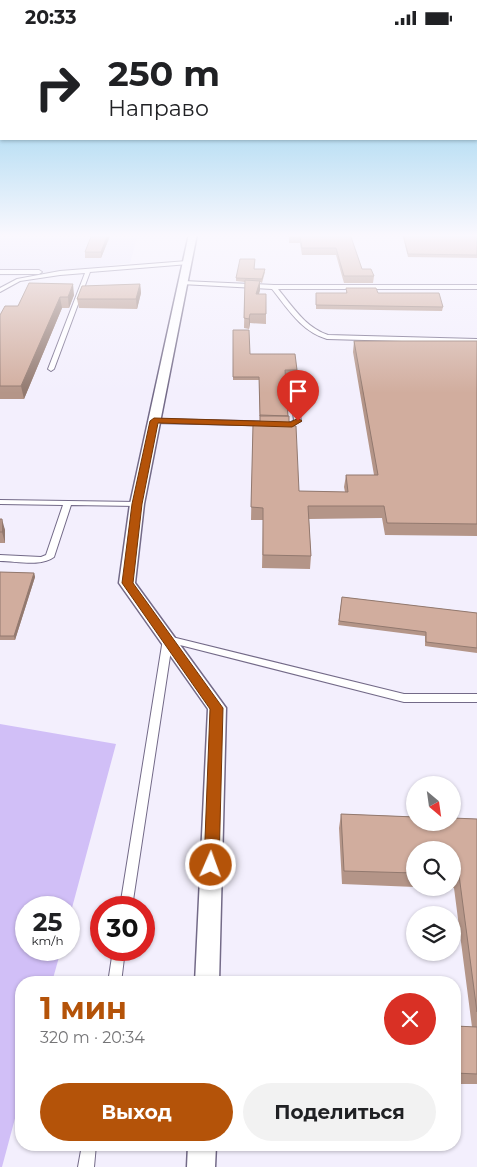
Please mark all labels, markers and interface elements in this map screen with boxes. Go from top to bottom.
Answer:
text: 20:33 [25,6,77,29]
text: 250 m [108,52,220,95]
icon: right [25,55,90,120]
text: Направо [108,95,209,122]
pin [277,370,319,421]
icon: arrive [284,377,312,405]
north arrow [406,776,461,831]
map controls [406,776,461,961]
position arrow [184,838,236,890]
button: search [406,841,461,896]
speed limit sign: 30 [90,896,155,961]
button: layers [406,906,461,961]
text: 25 [33,907,62,937]
text: km/h [31,933,64,948]
text: 1 мин [40,990,127,1027]
button: close [384,993,436,1045]
text: 320 m · 20:34 [40,1028,145,1047]
button: Выход [40,1083,233,1141]
button: Поделиться [243,1083,436,1141]

